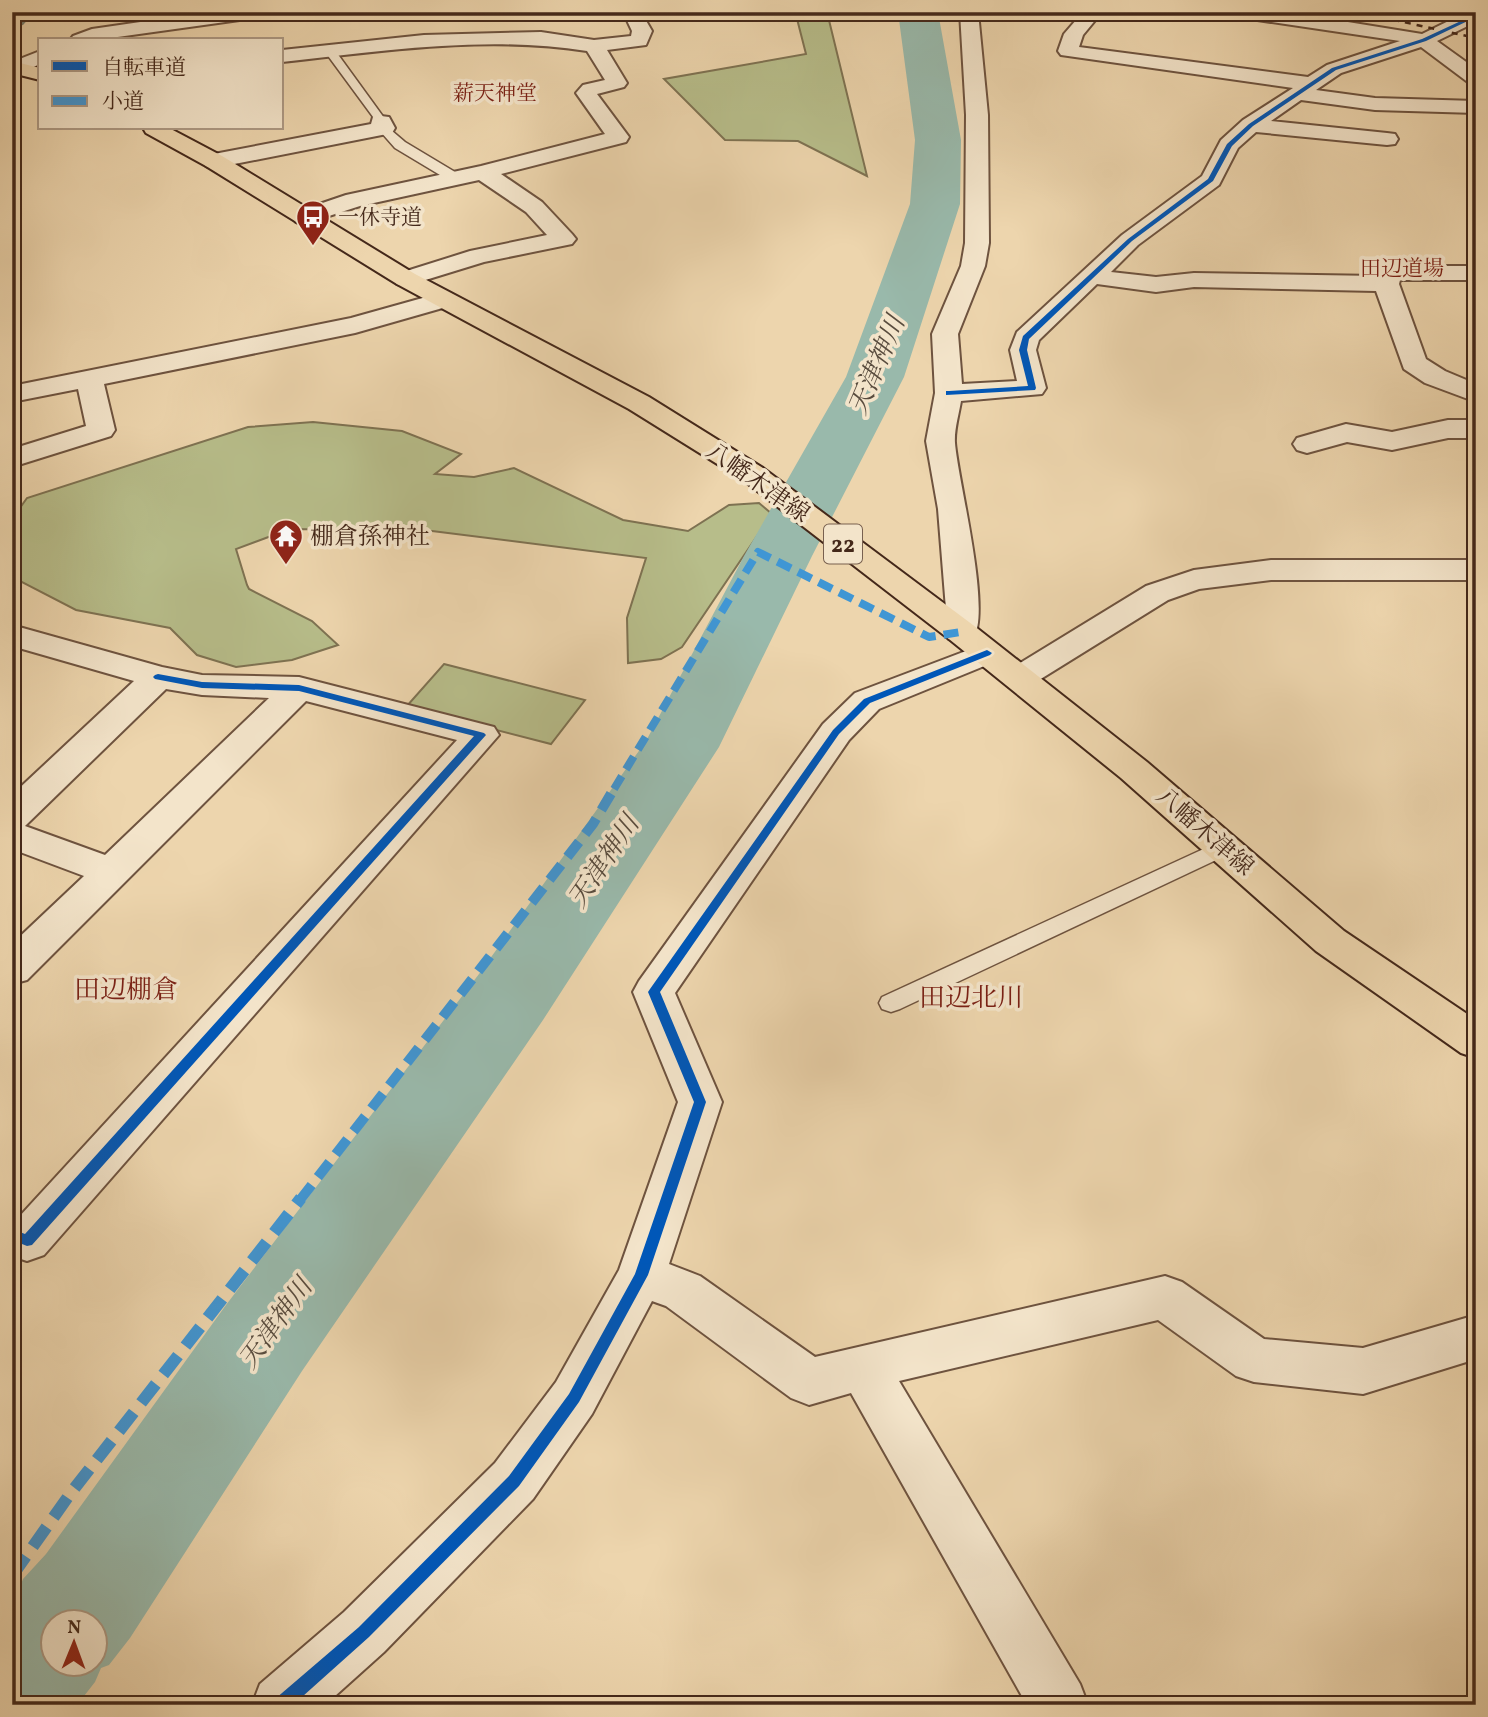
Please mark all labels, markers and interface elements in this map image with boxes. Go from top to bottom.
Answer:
legend [38,38,284,130]
text: 自転車道 [102,54,186,83]
district label: 薪天神堂 [453,80,537,109]
text: 小道 [102,88,144,117]
bus stop icon: 一休寺道 [294,198,332,247]
place label: 一休寺道 [338,204,422,233]
district label: 田辺道場 [1360,255,1444,284]
water label: 天津神川 [841,308,916,421]
street label: 八幡木津線 [698,435,816,532]
temple icon: 棚倉孫神社 [267,517,305,566]
place label: 棚倉孫神社 [310,521,430,555]
road number: 22 [824,524,862,564]
street label: 八幡木津線 [1147,780,1260,885]
water label: 天津神川 [561,806,650,915]
district label: 田辺棚倉 [74,973,178,1009]
district label: 田辺北川 [919,981,1023,1017]
water label: 天津神川 [231,1269,324,1377]
north arrow [38,1608,108,1678]
text: N [67,1615,82,1641]

